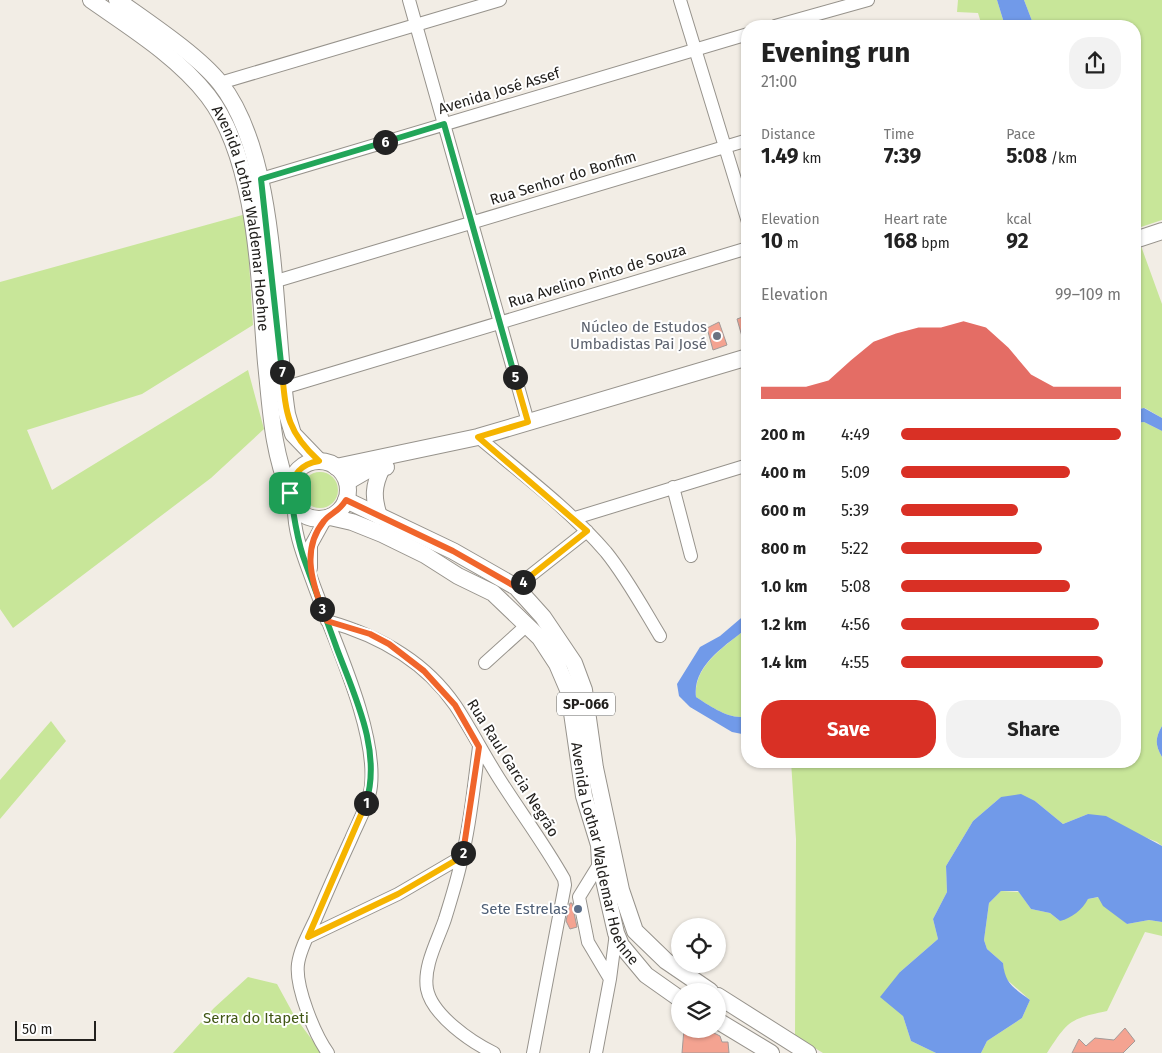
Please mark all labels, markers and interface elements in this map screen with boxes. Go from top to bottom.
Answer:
text: Evening run [761,36,910,69]
button: share [1069,37,1121,89]
street label: Avenida José Assef [436,64,563,118]
text: 21:00 [761,72,797,91]
street label: Avenida Lothar Waldemar Hoehne [208,102,273,332]
text: Distance [761,126,815,143]
text: Time [884,126,914,143]
text: Pace [1006,126,1035,143]
pin: 6 [372,130,398,154]
text: 6 [382,134,389,151]
text: 1.49 [761,143,799,169]
text: 7:39 [884,143,921,169]
text: 5:08 [1006,143,1047,169]
street label: Rua Senhor do Bonfim [488,147,638,209]
text: km [799,150,821,167]
text: /km [1047,150,1077,167]
text: Elevation [761,211,820,228]
text: Heart rate [884,211,947,228]
text: kcal [1006,211,1032,228]
text: 10 [761,228,783,254]
text: 168 [884,228,917,254]
text: 92 [1006,228,1029,254]
text: m [783,235,799,252]
text: bpm [917,235,950,252]
street label: Rua Avelino Pinto de Souza [506,240,688,312]
text: Elevation [761,285,828,304]
text: 99–109 m [1055,285,1121,304]
place label: Núcleo de Estudos Umbadistas Pai José [570,318,707,353]
marker: Núcleo de Estudos Umbadistas Pai José [711,330,723,342]
pin: 7 [270,360,294,384]
text: 7 [279,364,286,381]
pin: 5 [502,364,528,390]
text: 5 [512,369,519,386]
text: 200 m [761,425,805,444]
text: 4:49 [841,425,870,444]
text: 400 m [761,463,806,482]
text: 5:09 [841,463,870,482]
pin [269,472,311,514]
icon: arrive [276,479,304,507]
text: 600 m [761,501,806,520]
text: 5:39 [841,501,869,520]
text: 800 m [761,539,806,558]
text: 5:22 [841,539,869,558]
pin: 4 [510,570,536,594]
text: 4 [520,574,527,591]
text: 1.0 km [761,577,808,596]
text: 5:08 [841,577,871,596]
pin: 3 [310,596,334,622]
text: 3 [319,601,326,618]
text: 1.2 km [761,615,807,634]
text: 4:56 [841,615,870,634]
text: 1.4 km [761,653,807,672]
text: 4:55 [841,653,869,672]
road number: SP-066 [557,692,615,716]
street label: Rua Raul Garcia Negrão [463,696,563,840]
button: Save [761,700,936,758]
button: Share [946,700,1121,758]
street label: Avenida Lothar Waldemar Hoehne [567,741,643,969]
pin: 1 [354,790,378,816]
text: 1 [363,795,370,812]
pin: 2 [450,840,476,866]
text: 2 [460,845,467,862]
place label: Sete Estrelas [481,900,568,918]
marker: Sete Estrelas [572,903,584,915]
map controls [671,918,726,1038]
button: locate [671,918,726,973]
button: layers [671,983,726,1038]
park label: Serra do Itapeti [203,1009,309,1027]
scale bar [15,1018,96,1041]
text: 50 m [22,1021,53,1038]

